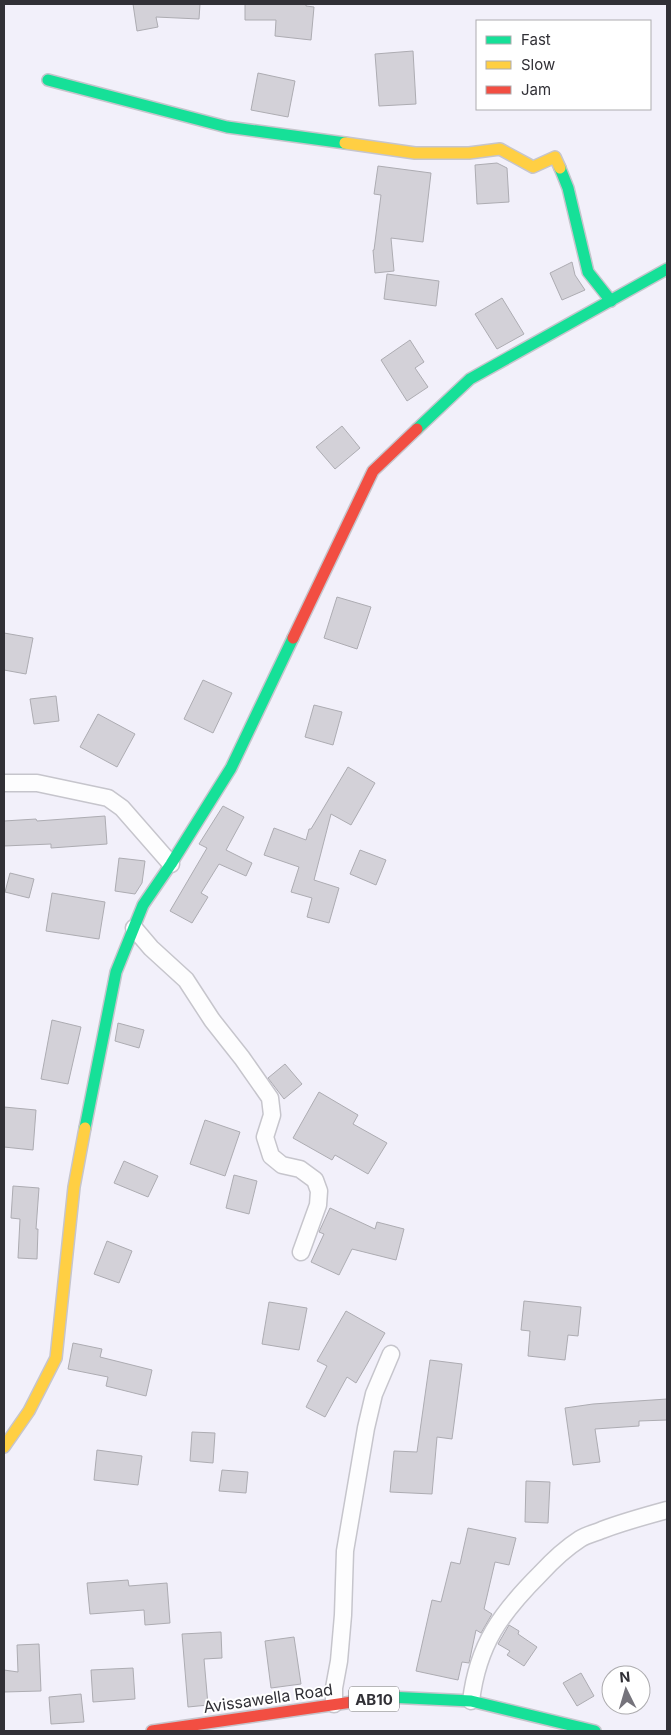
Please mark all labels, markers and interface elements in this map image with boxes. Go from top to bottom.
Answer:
legend [476,20,651,110]
text: Fast [521,30,551,49]
text: Slow [521,55,555,74]
text: Jam [521,80,551,99]
north arrow [601,1665,651,1715]
text: N [619,1668,631,1685]
street label: Avissawella Road [202,1679,334,1717]
road number: AB10 [349,1686,399,1712]

